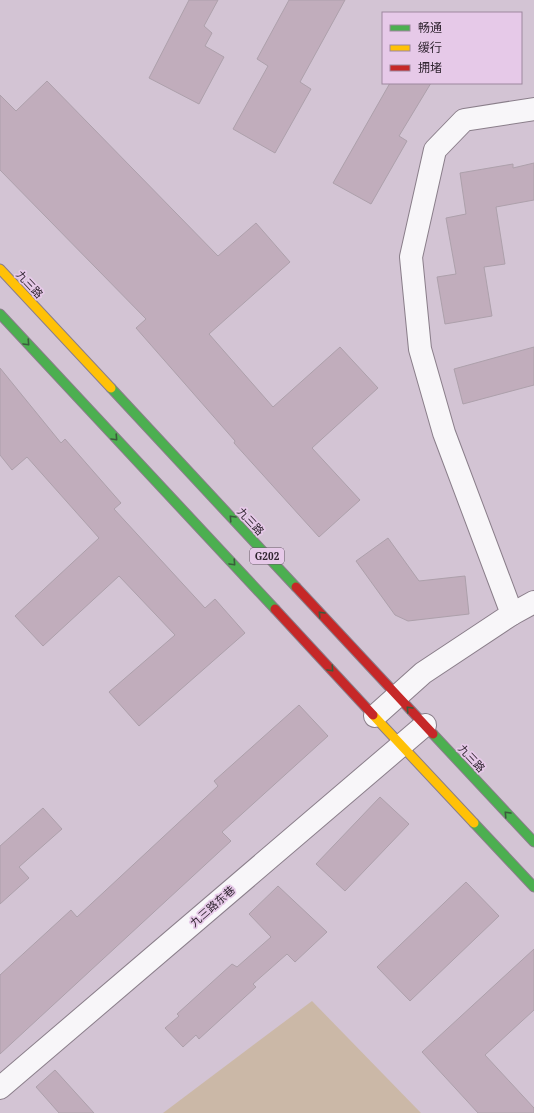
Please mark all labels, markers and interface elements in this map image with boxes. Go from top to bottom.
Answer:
legend [382,12,522,84]
text: 畅通 [418,19,442,36]
text: 缓行 [418,39,442,56]
text: 拥堵 [418,59,442,76]
street label: 九三路 [13,267,47,301]
one-way arrow [22,338,29,346]
one-way arrow [111,433,118,441]
street label: 九三路 [234,504,268,538]
one-way arrow [230,516,237,523]
road number: G202 [250,548,284,564]
one-way arrow [228,559,235,566]
one-way arrow [318,611,325,618]
one-way arrow [326,664,334,672]
one-way arrow [407,706,414,713]
street label: 九三路 [455,741,489,775]
one-way arrow [505,811,512,819]
street label: 九三路东巷 [186,882,238,930]

